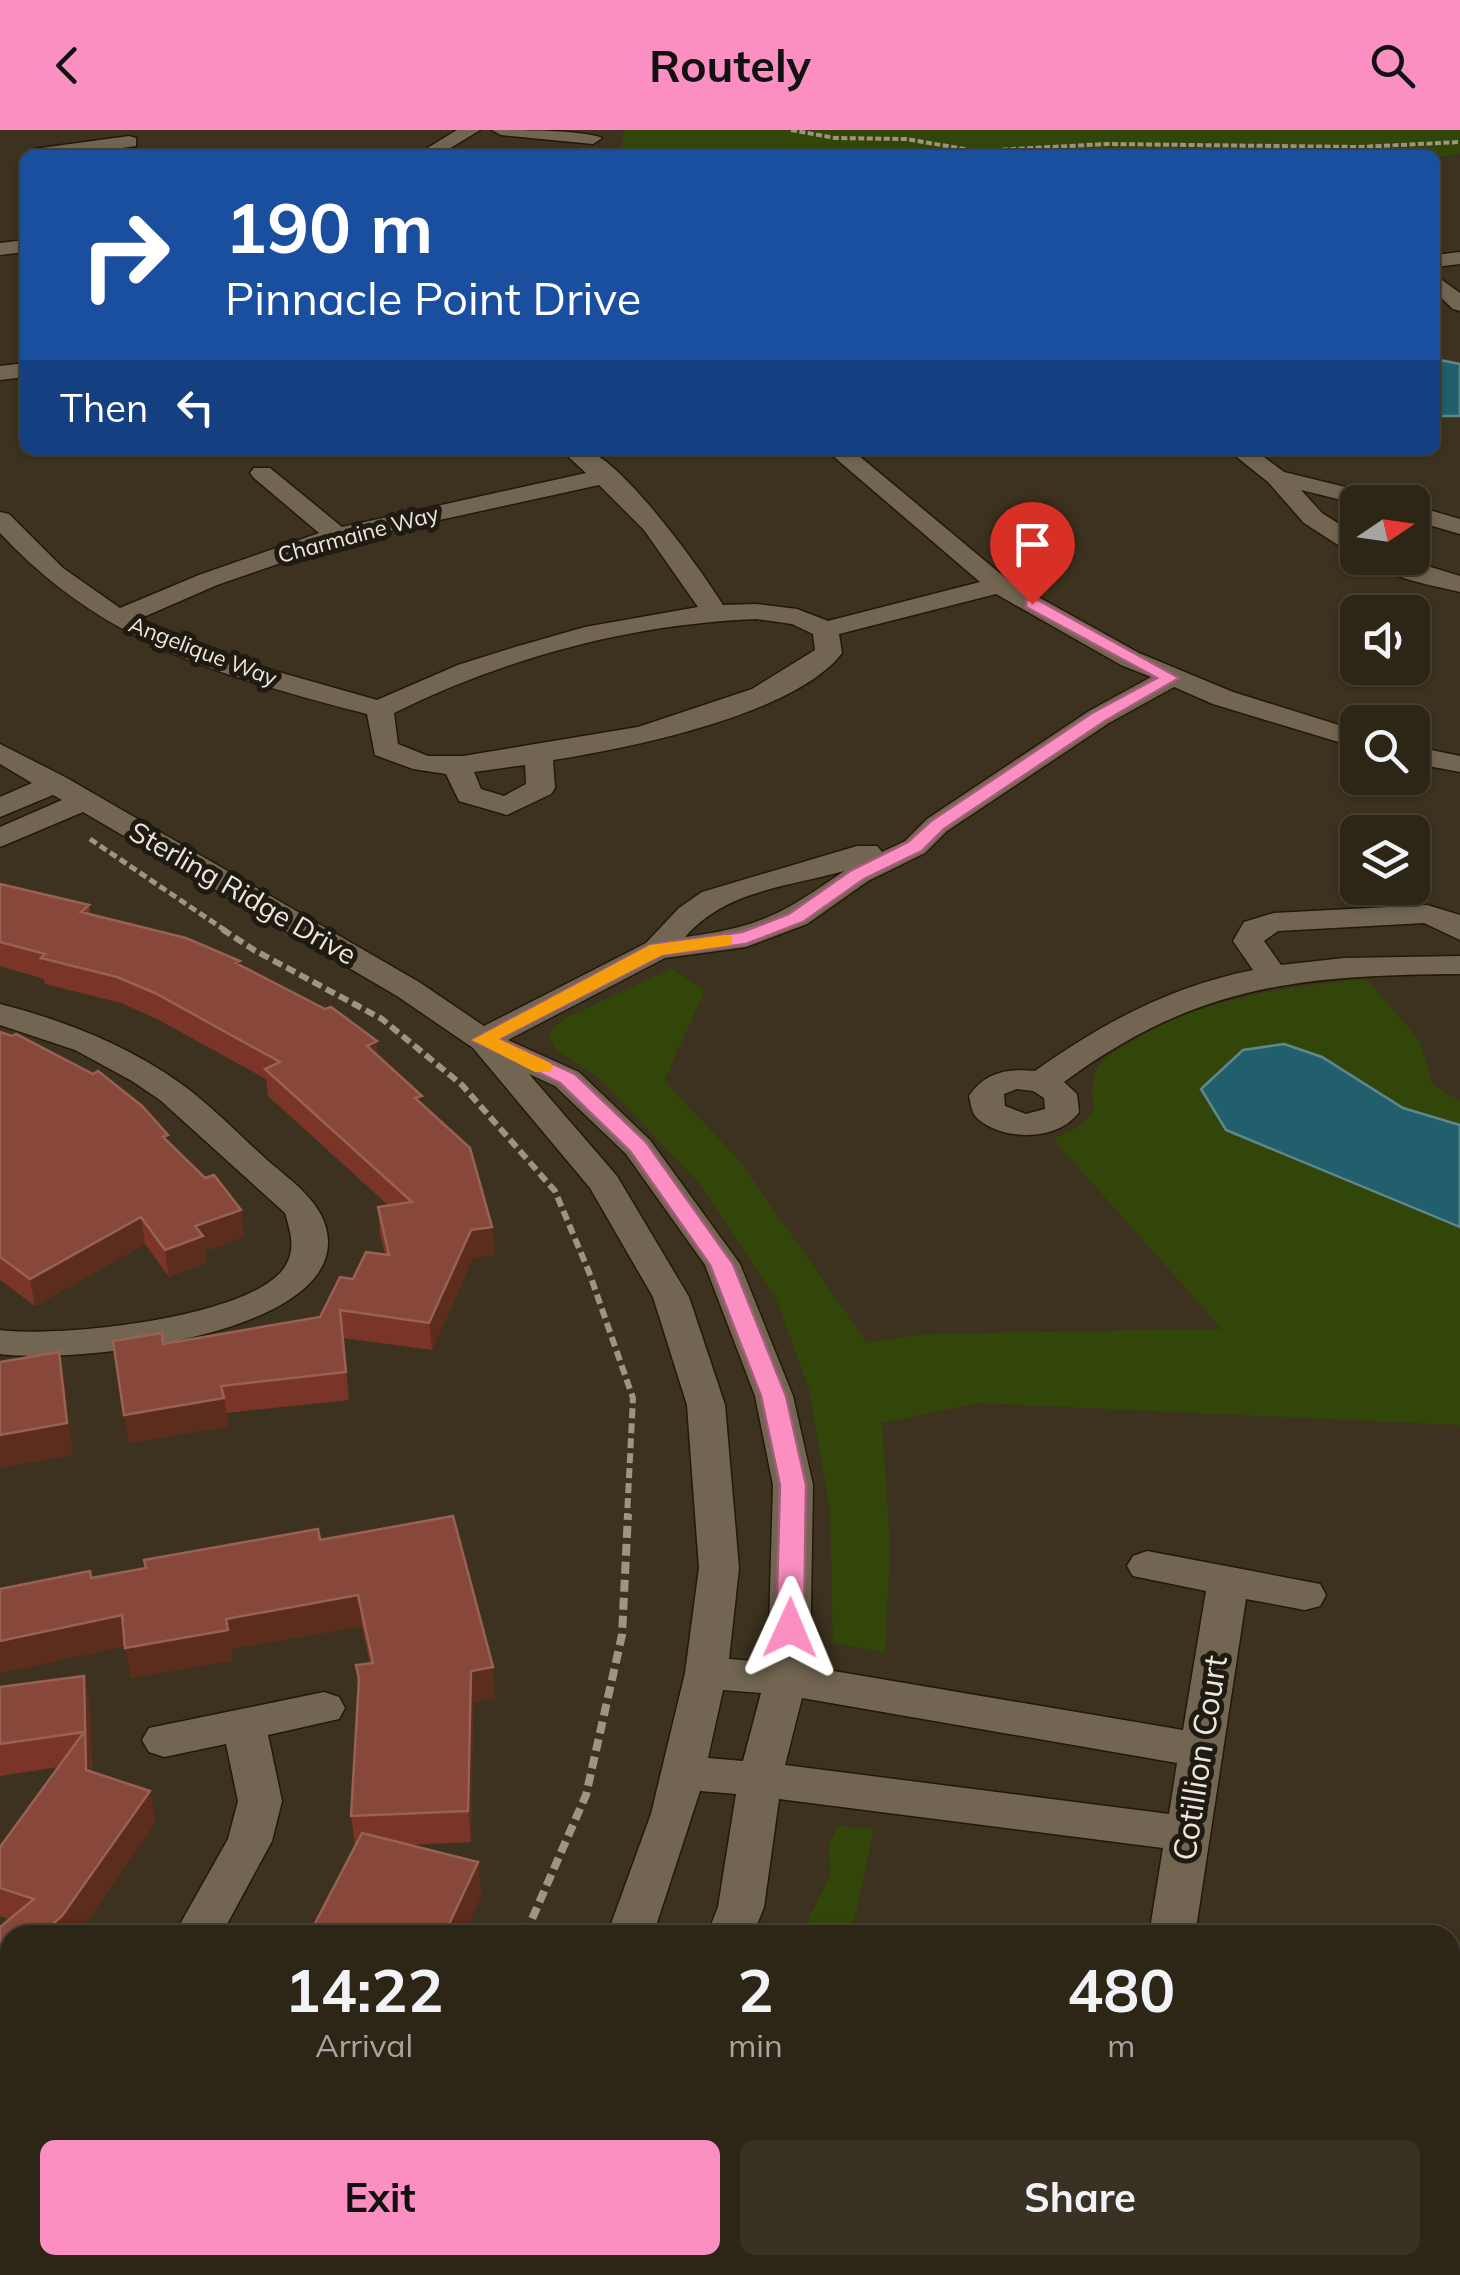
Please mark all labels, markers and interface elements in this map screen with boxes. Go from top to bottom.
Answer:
text: Routely [649,37,811,93]
icon: back [40,38,95,93]
icon: search [1365,38,1420,93]
text: 190 m [225,183,433,271]
icon: right [60,190,190,320]
text: Pinnacle Point Drive [225,270,641,326]
icon: left [168,380,223,435]
text: Then [60,384,148,432]
north arrow [1340,485,1430,575]
map controls [1340,485,1430,905]
street label: Charmaine Way [274,499,442,569]
pin [990,502,1075,605]
icon: arrive [1005,517,1060,572]
button: sound [1340,595,1430,685]
street label: Angelique Way [125,610,281,692]
button: search [1340,705,1430,795]
street label: Sterling Ridge Drive [124,813,363,972]
button: layers [1340,815,1430,905]
position arrow [738,1576,842,1680]
street label: Cotillion Court [1163,1652,1235,1863]
text: 14:22 [285,1952,444,2027]
text: 2 [737,1952,773,2027]
text: 480 [1067,1952,1175,2027]
text: Arrival [315,2025,413,2065]
text: min [728,2025,783,2065]
text: m [1107,2025,1135,2065]
button: Exit [40,2140,720,2255]
button: Share [740,2140,1420,2255]

